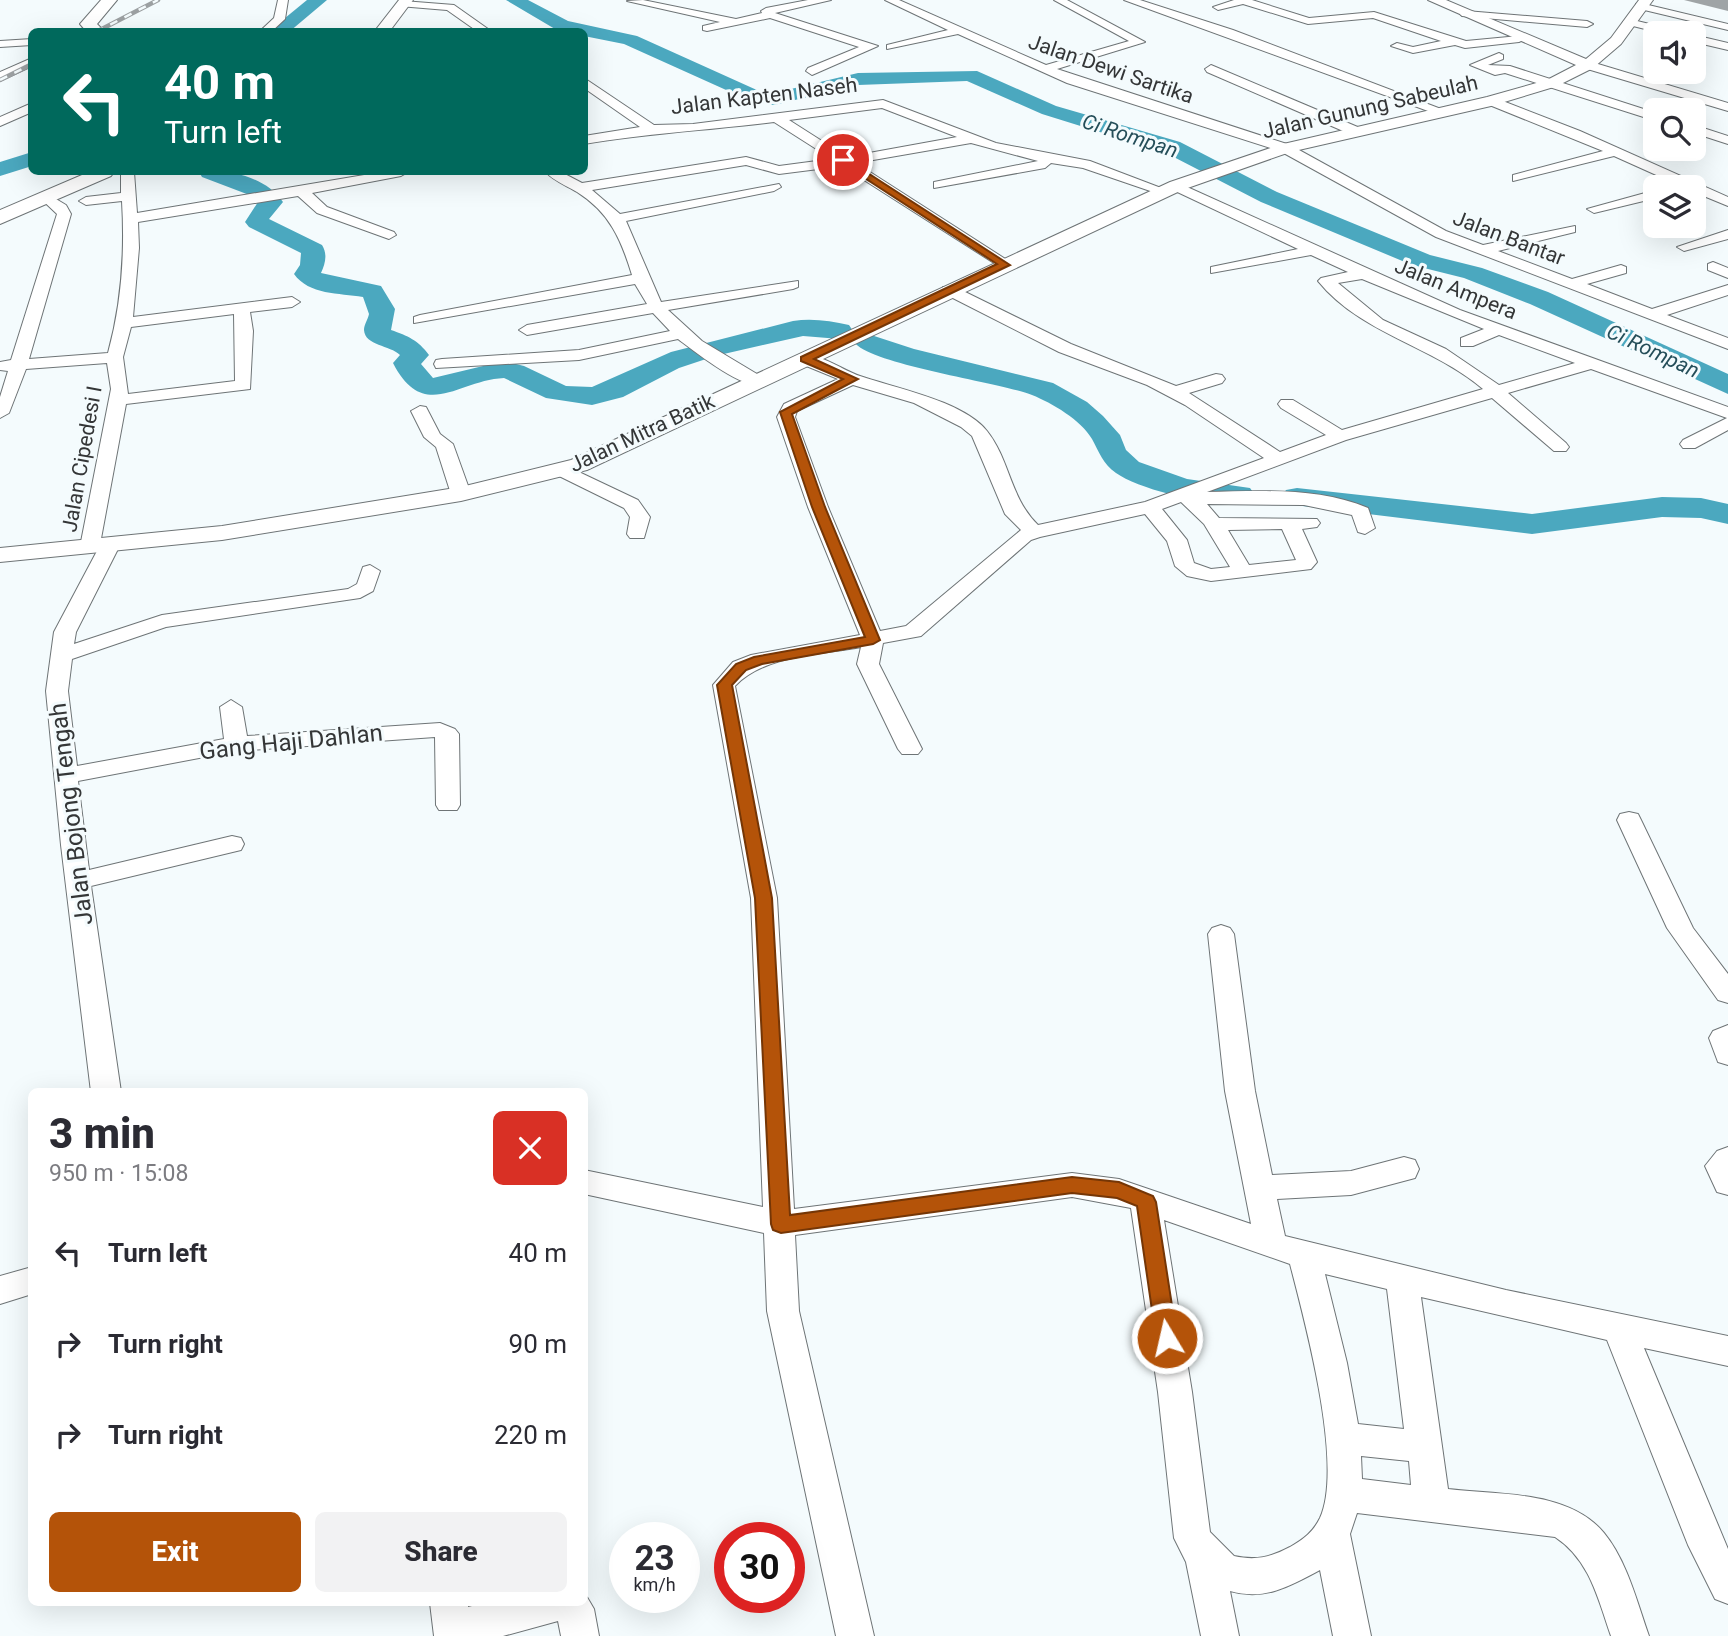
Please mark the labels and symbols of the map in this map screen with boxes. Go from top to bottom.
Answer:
street label: Jalan Dewi Sartika [1025,30,1197,108]
street label: Jalan Gunung Sabeulah [1260,71,1480,143]
street label: Jalan Kapten Naseh [669,73,859,119]
water label: Ci Rompan [1079,109,1181,163]
pin [813,130,873,190]
street label: Jalan Bantar [1450,206,1568,270]
street label: Jalan Ampera [1391,254,1521,324]
water label: Ci Rompan [1603,319,1703,383]
street label: Jalan Cipedesi I [57,384,107,534]
street label: Jalan Mitra Batik [566,389,719,477]
street label: Jalan Bojong Tengah [43,701,99,927]
street label: Gang Haji Dahlan [198,718,384,766]
position arrow [1130,1301,1204,1375]
speed limit sign: 30 [714,1522,805,1613]

